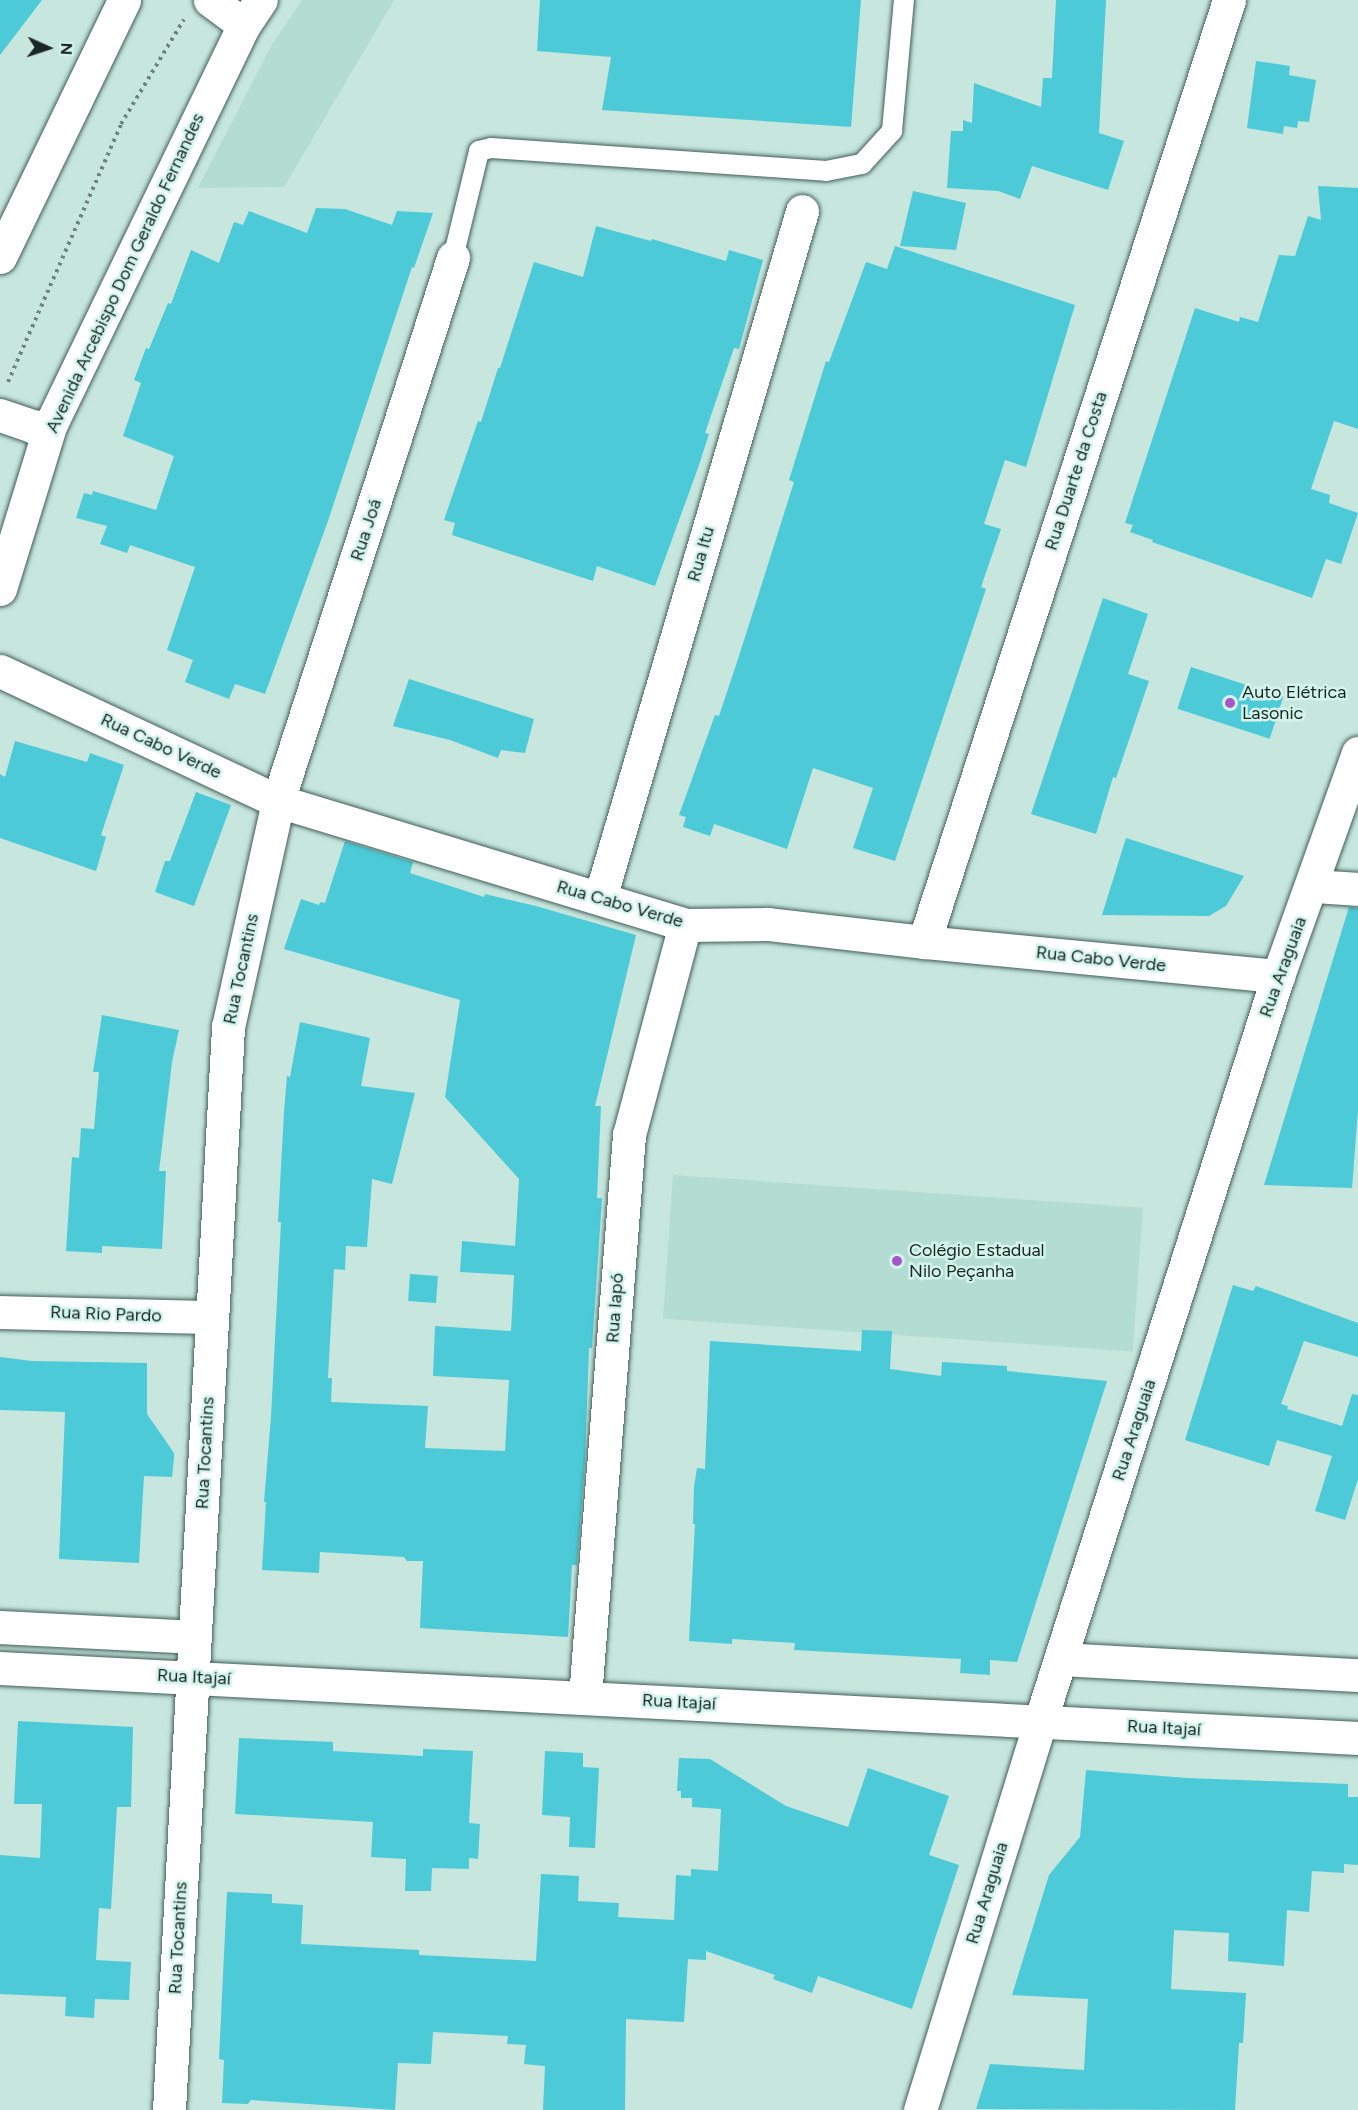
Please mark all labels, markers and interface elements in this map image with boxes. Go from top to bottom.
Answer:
north arrow [18,18,78,78]
text: N [57,42,76,56]
street label: Avenida Arcebispo Dom Geraldo Fernandes [41,110,209,436]
street label: Rua Duarte da Costa [1040,389,1112,553]
street label: Rua Joá [346,496,386,564]
street label: Rua Itu [683,524,719,584]
place label: Auto Elétrica Lasonic [1242,682,1346,724]
marker: Auto Elétrica Lasonic [1223,696,1237,710]
street label: Rua Cabo Verde [97,709,225,783]
street label: Rua Cabo Verde [554,876,686,932]
street label: Rua Tocantins [219,912,263,1026]
street label: Rua Araguaia [1255,914,1311,1020]
street label: Rua Cabo Verde [1035,941,1167,977]
place label: Colégio Estadual Nilo Peçanha [909,1240,1045,1282]
marker: Colégio Estadual Nilo Peçanha [890,1254,904,1268]
street label: Rua Iapó [602,1272,628,1344]
street label: Rua Rio Pardo [50,1301,162,1327]
street label: Rua Araguaia [1107,1376,1161,1484]
street label: Rua Tocantins [191,1396,219,1510]
street label: Rua Itajaí [157,1664,231,1690]
street label: Rua Itajaí [642,1689,716,1715]
street label: Rua Itajaí [1127,1715,1201,1741]
street label: Rua Araguaia [961,1839,1013,1947]
street label: Rua Tocantins [164,1881,192,1995]

